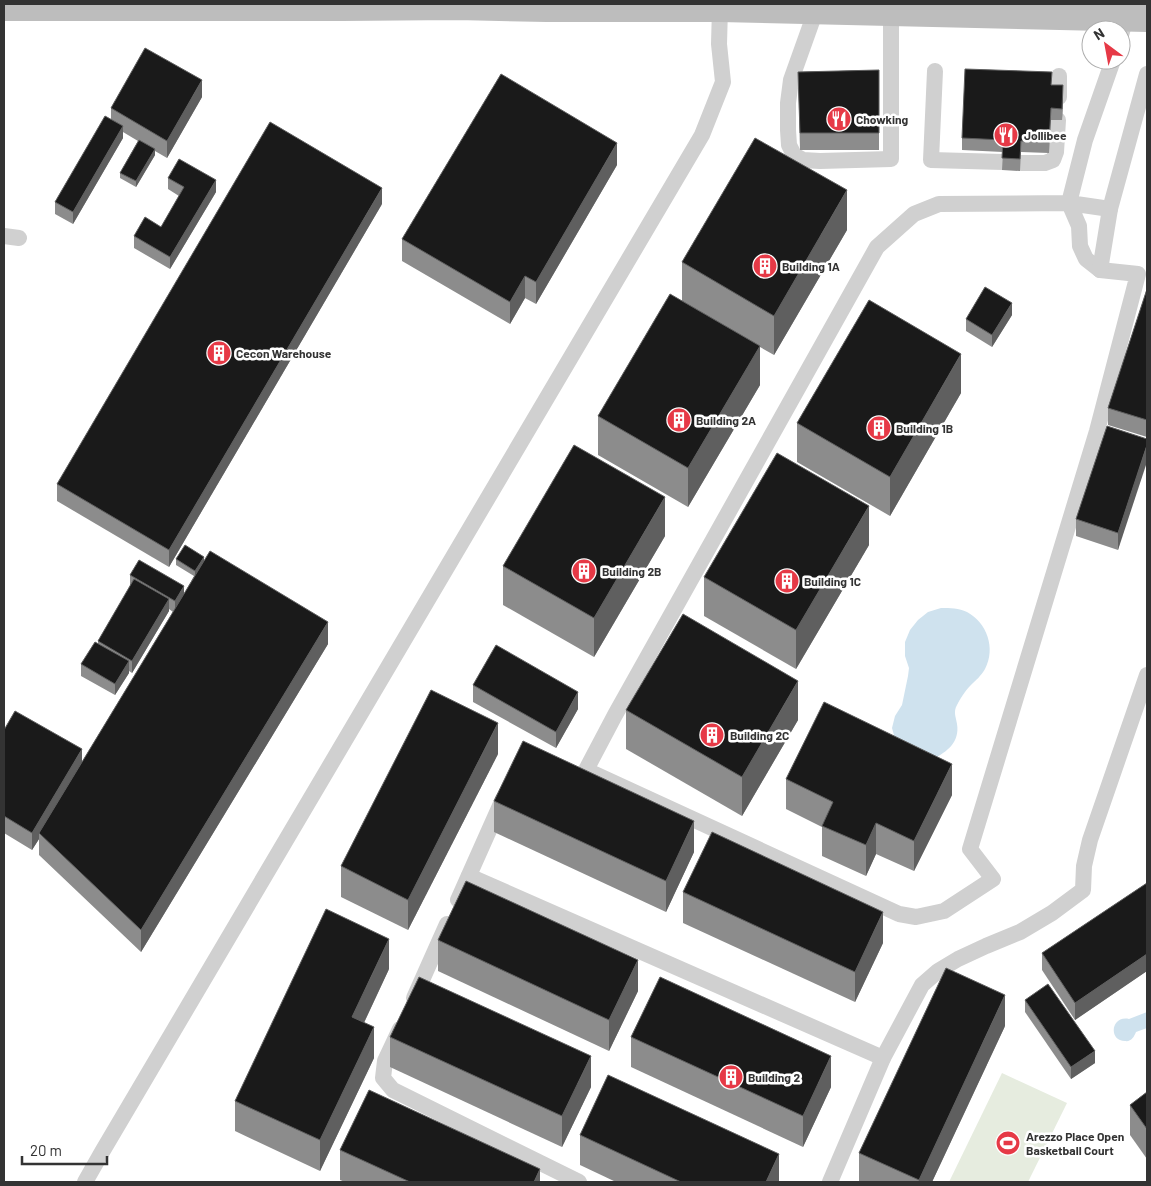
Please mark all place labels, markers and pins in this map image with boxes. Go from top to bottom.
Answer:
restaurant icon: Chowking [826,106,852,132]
place label: Chowking [856,112,909,126]
restaurant icon: Jollibee [993,122,1019,148]
place label: Jollibee [1024,128,1067,142]
building icon: Building 1A [752,253,778,279]
place label: Building 1A [782,259,840,273]
building icon: Cecon Warehouse [206,340,232,366]
place label: Cecon Warehouse [236,346,332,360]
building icon: Building 2A [666,407,692,433]
place label: Building 2A [696,413,756,427]
building icon: Building 1B [866,415,892,441]
place label: Building 1B [896,421,953,435]
building icon: Building 2B [571,558,597,584]
place label: Building 2B [602,564,662,578]
building icon: Building 1C [774,568,800,594]
place label: Building 1C [804,574,861,588]
building icon: Building 2C [699,722,725,748]
place label: Building 2C [730,728,789,742]
building icon: Building 2 [718,1064,744,1090]
place label: Building 2 [748,1070,800,1084]
place label: Arezzo Place Open Basketball Court [1026,1129,1124,1157]
sports icon: Arezzo Place Open Basketball Court [995,1130,1021,1156]

